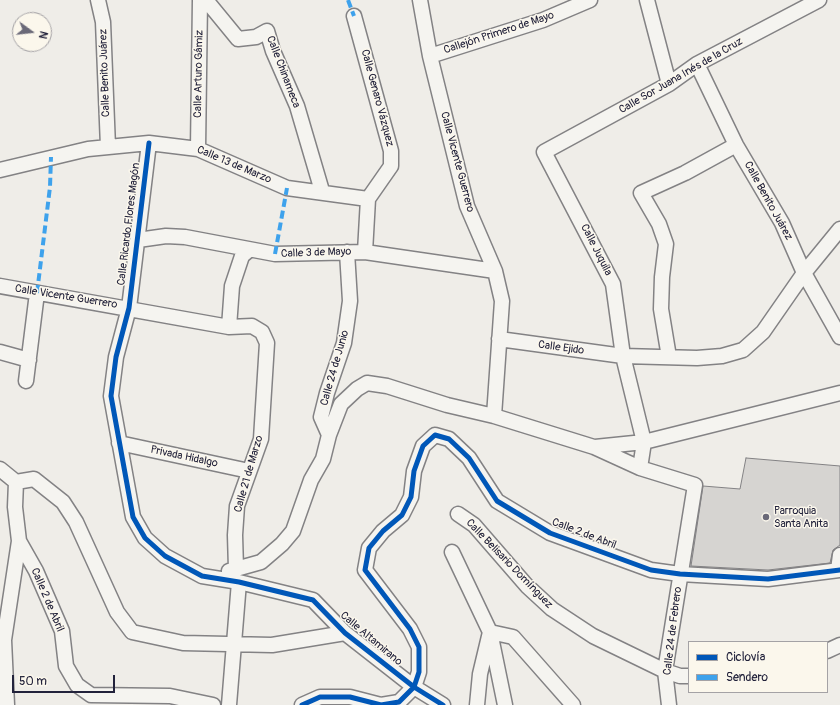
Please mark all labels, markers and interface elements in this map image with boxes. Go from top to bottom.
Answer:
street label: Callejón Primero de Mayo [442,9,556,57]
north arrow [12,12,52,52]
street label: Calle Benito Juárez [97,29,113,117]
text: N [36,30,50,40]
street label: Calle Arturo Gámiz [192,30,206,118]
street label: Calle Chinameca [263,34,303,110]
street label: Calle Sor Juana Inés de la Cruz [617,35,745,117]
street label: Calle Genaro Vázquez [358,48,396,148]
street label: Calle Vicente Guerrero [437,110,477,214]
street label: Calle 13 de Marzo [195,143,273,187]
street label: Calle Benito Juárez [741,159,795,243]
street label: Calle Ricardo Flores Magón [115,162,143,286]
street label: Calle Juquila [577,222,615,278]
street label: Calle 3 de Mayo [281,245,351,261]
street label: Calle Vicente Guerrero [14,282,118,312]
street label: Calle 24 de Junio [318,329,352,407]
street label: Calle Ejido [537,338,585,358]
street label: Calle 21 de Marzo [232,434,266,514]
street label: Privada Hidalgo [149,443,219,471]
place label: Parroquia Santa Anita [774,504,828,530]
marker: Parroquia Santa Anita [761,512,771,522]
street label: Calle 2 de Abril [550,516,618,552]
street label: Calle Belisario Domínguez [463,517,555,611]
street label: Calle 2 de Abril [28,566,66,634]
street label: Calle 24 de Febrero [661,586,685,676]
street label: Calle Altamirano [337,609,405,669]
legend [688,641,828,693]
text: Ciclovía [726,650,765,665]
scale bar [14,667,117,693]
text: Sendero [726,670,768,685]
text: 50 m [19,674,47,689]

